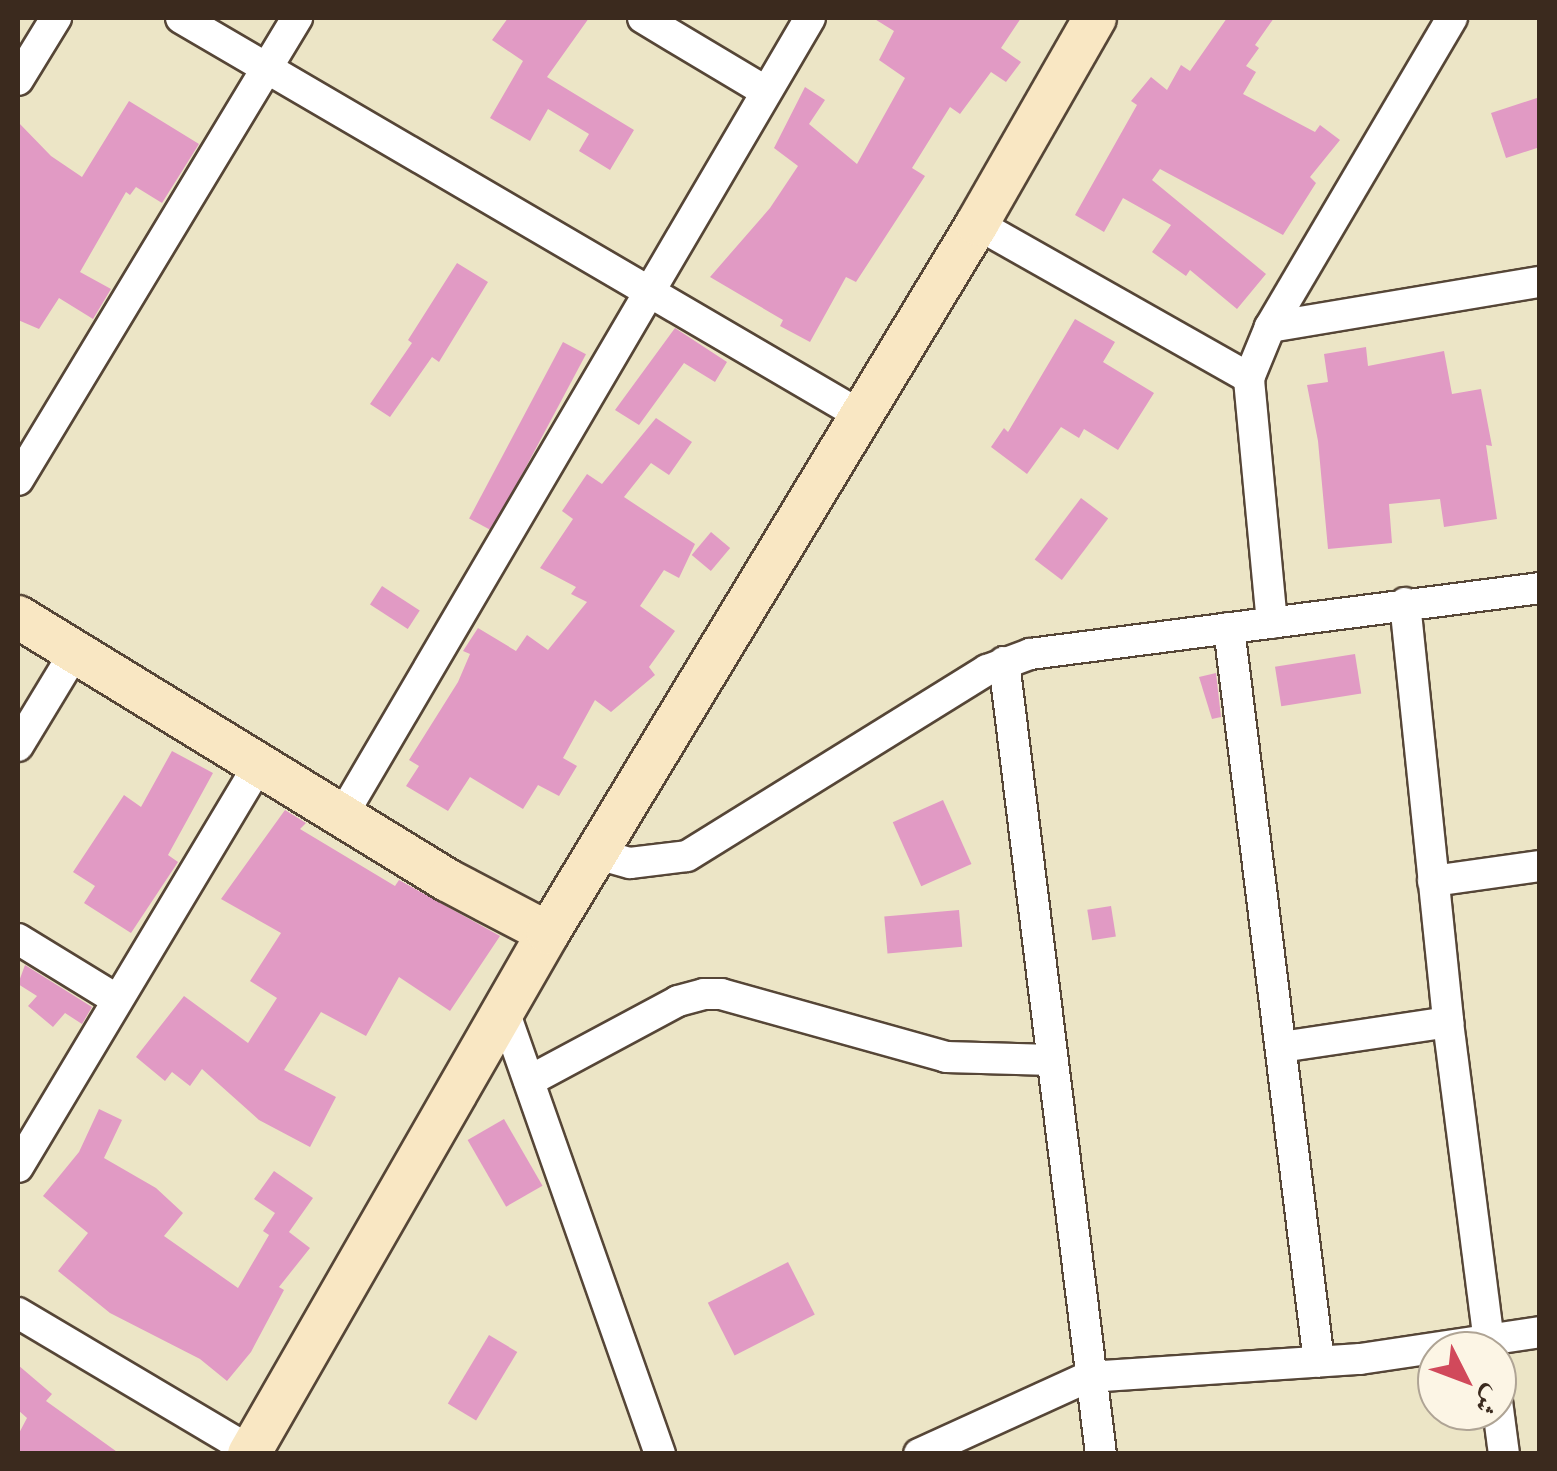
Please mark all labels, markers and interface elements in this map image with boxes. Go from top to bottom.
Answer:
north arrow [1417,1331,1517,1431]
text: ش [1466,1378,1510,1422]

